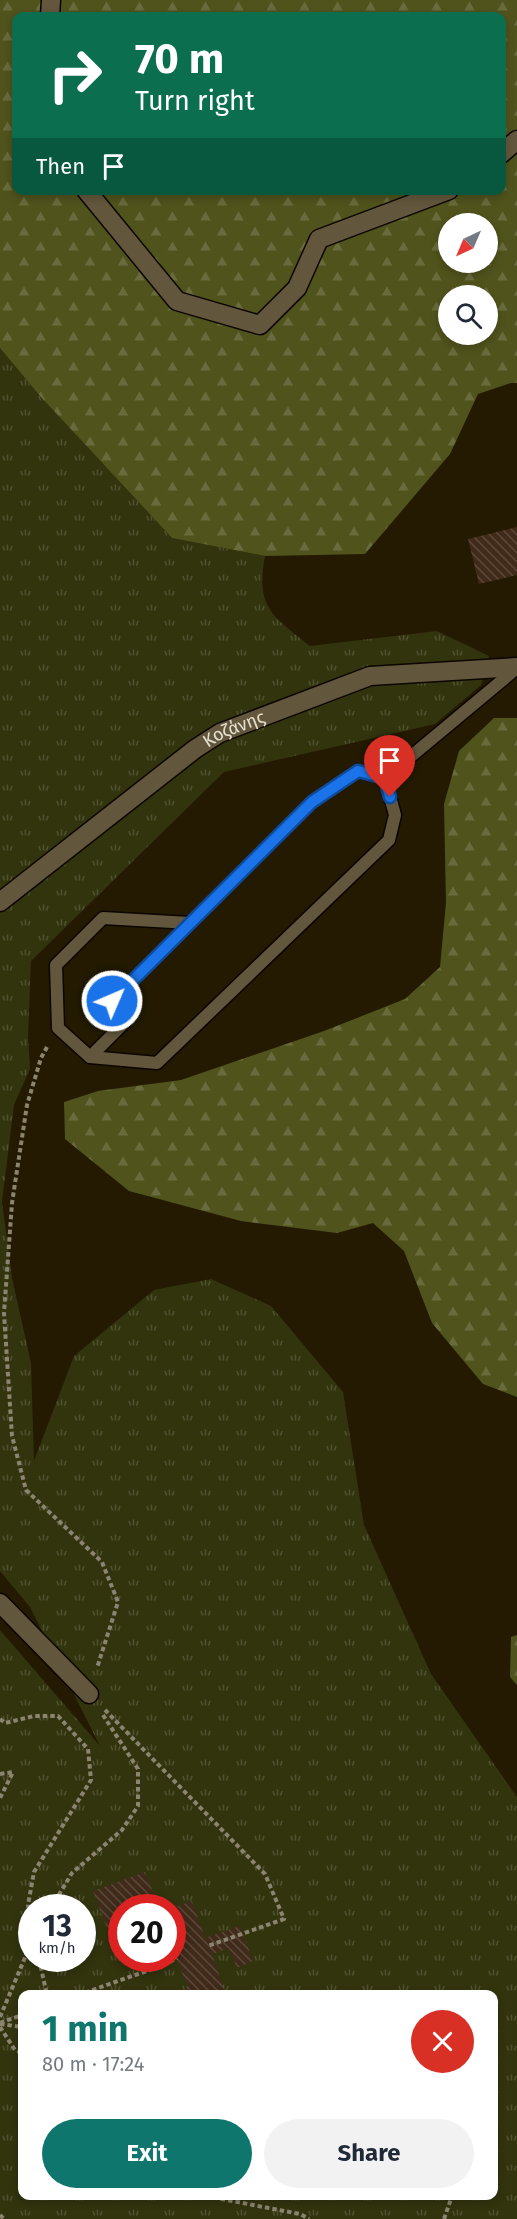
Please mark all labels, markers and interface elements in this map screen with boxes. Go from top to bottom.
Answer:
text: 70 m [135,34,224,84]
icon: right [36,36,114,114]
text: Turn right [135,85,255,117]
icon: arrive [97,150,130,183]
text: Then [36,153,85,180]
north arrow [438,213,498,273]
map controls [438,213,498,345]
button: search [438,285,498,345]
street label: Κοζάνης [199,706,269,752]
pin [364,735,415,797]
icon: arrive [373,744,406,777]
position arrow [80,969,144,1033]
speed limit sign: 20 [108,1894,186,1972]
text: 13 [42,1908,72,1944]
text: km/h [38,1939,76,1957]
text: 1 min [42,2007,129,2051]
button: close [411,2010,474,2073]
text: 80 m · 17:24 [42,2052,144,2076]
button: Exit [42,2119,252,2188]
button: Share [264,2119,474,2188]

